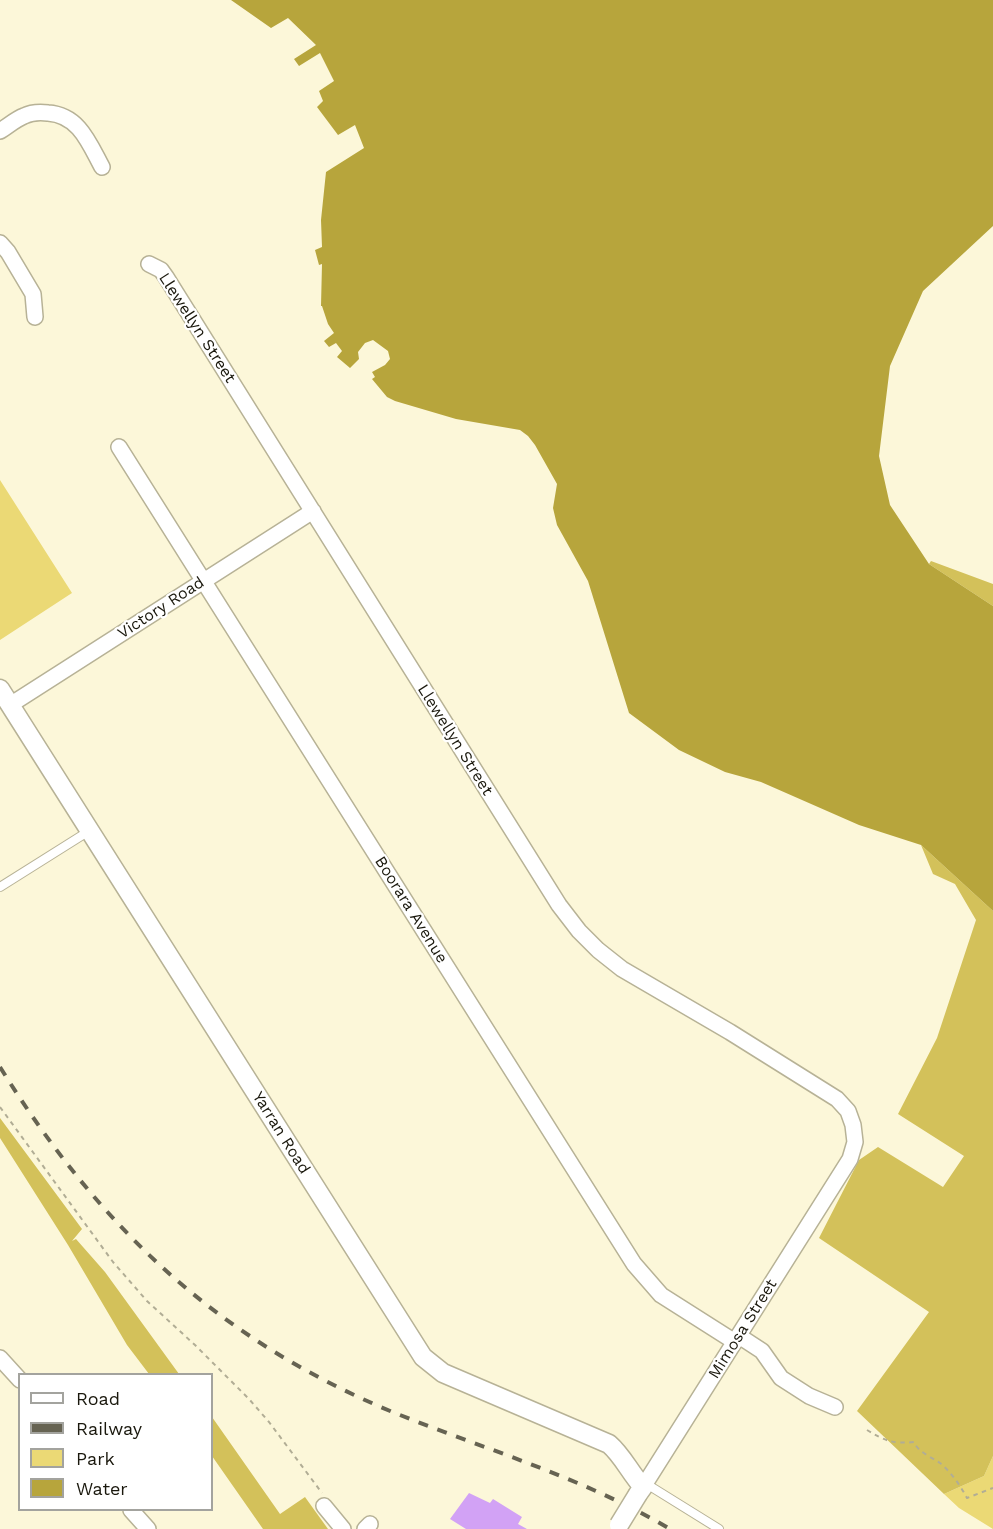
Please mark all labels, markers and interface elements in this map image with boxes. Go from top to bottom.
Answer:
street label: Llewellyn Street [154,270,240,386]
street label: Victory Road [114,573,208,643]
street label: Llewellyn Street [413,681,497,799]
street label: Boorara Avenue [370,853,452,967]
street label: Yarran Road [248,1088,314,1178]
street label: Mimosa Street [705,1276,781,1382]
legend [18,1373,213,1511]
text: Road [76,1388,120,1409]
text: Railway [76,1418,142,1439]
text: Park [76,1448,115,1469]
text: Water [76,1478,128,1499]

